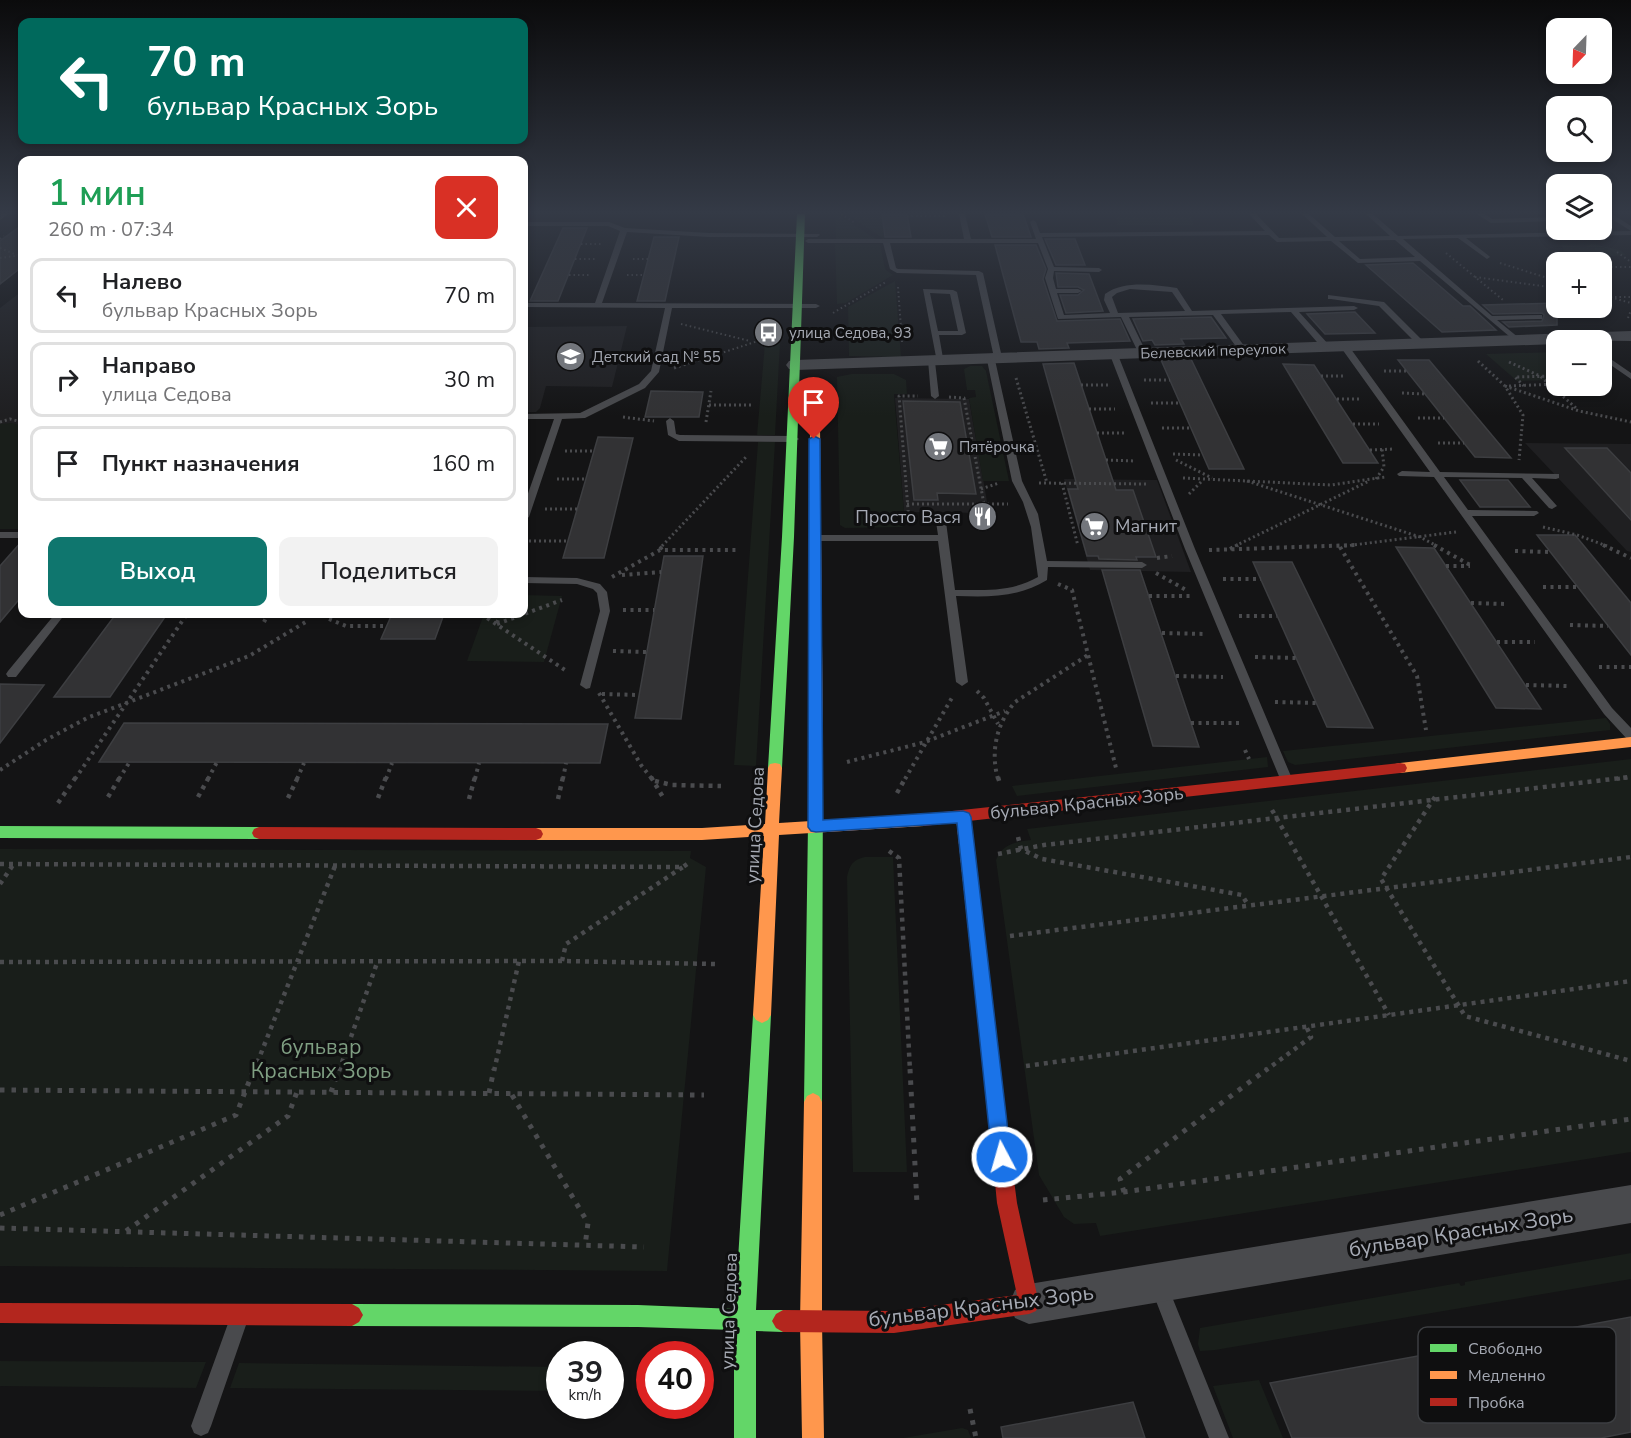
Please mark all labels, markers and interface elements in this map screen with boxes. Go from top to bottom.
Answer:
north arrow [1546,18,1612,84]
map controls [1546,18,1612,396]
text: 70 m [147,34,246,91]
icon: left [48,42,126,120]
text: бульвар Красных Зорь [147,88,438,125]
button: search [1546,96,1612,162]
text: 1 мин [48,169,146,218]
button: layers [1546,174,1612,240]
button: close [435,176,498,239]
text: 260 m · 07:34 [48,216,174,243]
button: + [1546,252,1612,318]
text: Налево [102,267,182,297]
icon: left [51,279,84,312]
text: 70 m [444,281,495,311]
text: бульвар Красных Зорь [102,297,318,324]
bus stop icon: улица Седова, 93 [752,317,784,349]
place label: улица Седова, 93 [789,323,912,343]
button: − [1546,330,1612,396]
street label: Белевский переулок [1140,338,1286,364]
school or university icon: Детский сад № 55 [555,341,587,373]
place label: Детский сад № 55 [592,347,721,367]
text: Направо [102,351,196,381]
icon: right [51,363,84,396]
text: 30 m [444,365,495,395]
pin [788,377,839,439]
text: улица Седова [102,381,232,408]
icon: arrive [797,386,830,419]
supermarket icon: Пятёрочка [922,431,954,463]
place label: Пятёрочка [959,437,1035,457]
icon: arrive [51,447,84,480]
text: Пункт назначения [102,449,300,479]
text: 160 m [431,449,495,479]
restaurant icon: Просто Вася [966,501,998,533]
place label: Просто Вася [855,505,961,529]
supermarket icon: Магнит [1078,510,1110,542]
place label: Магнит [1115,514,1177,538]
button: Выход [48,537,267,606]
button: Поделиться [279,537,498,606]
street label: улица Седова [740,766,770,884]
street label: бульвар Красных Зорь [989,781,1185,825]
park label: бульвар Красных Зорь [251,1033,391,1085]
position arrow [970,1125,1034,1189]
street label: бульвар Красных Зорь [1347,1200,1575,1264]
street label: улица Седова [715,1252,743,1370]
street label: бульвар Красных Зорь [867,1278,1095,1334]
legend [1418,1327,1616,1423]
text: Свободно [1468,1338,1543,1360]
speed limit sign: 40 [636,1341,714,1419]
text: 39 [567,1352,603,1393]
text: Медленно [1468,1365,1546,1387]
text: km/h [568,1385,602,1405]
text: Пробка [1468,1392,1525,1414]

